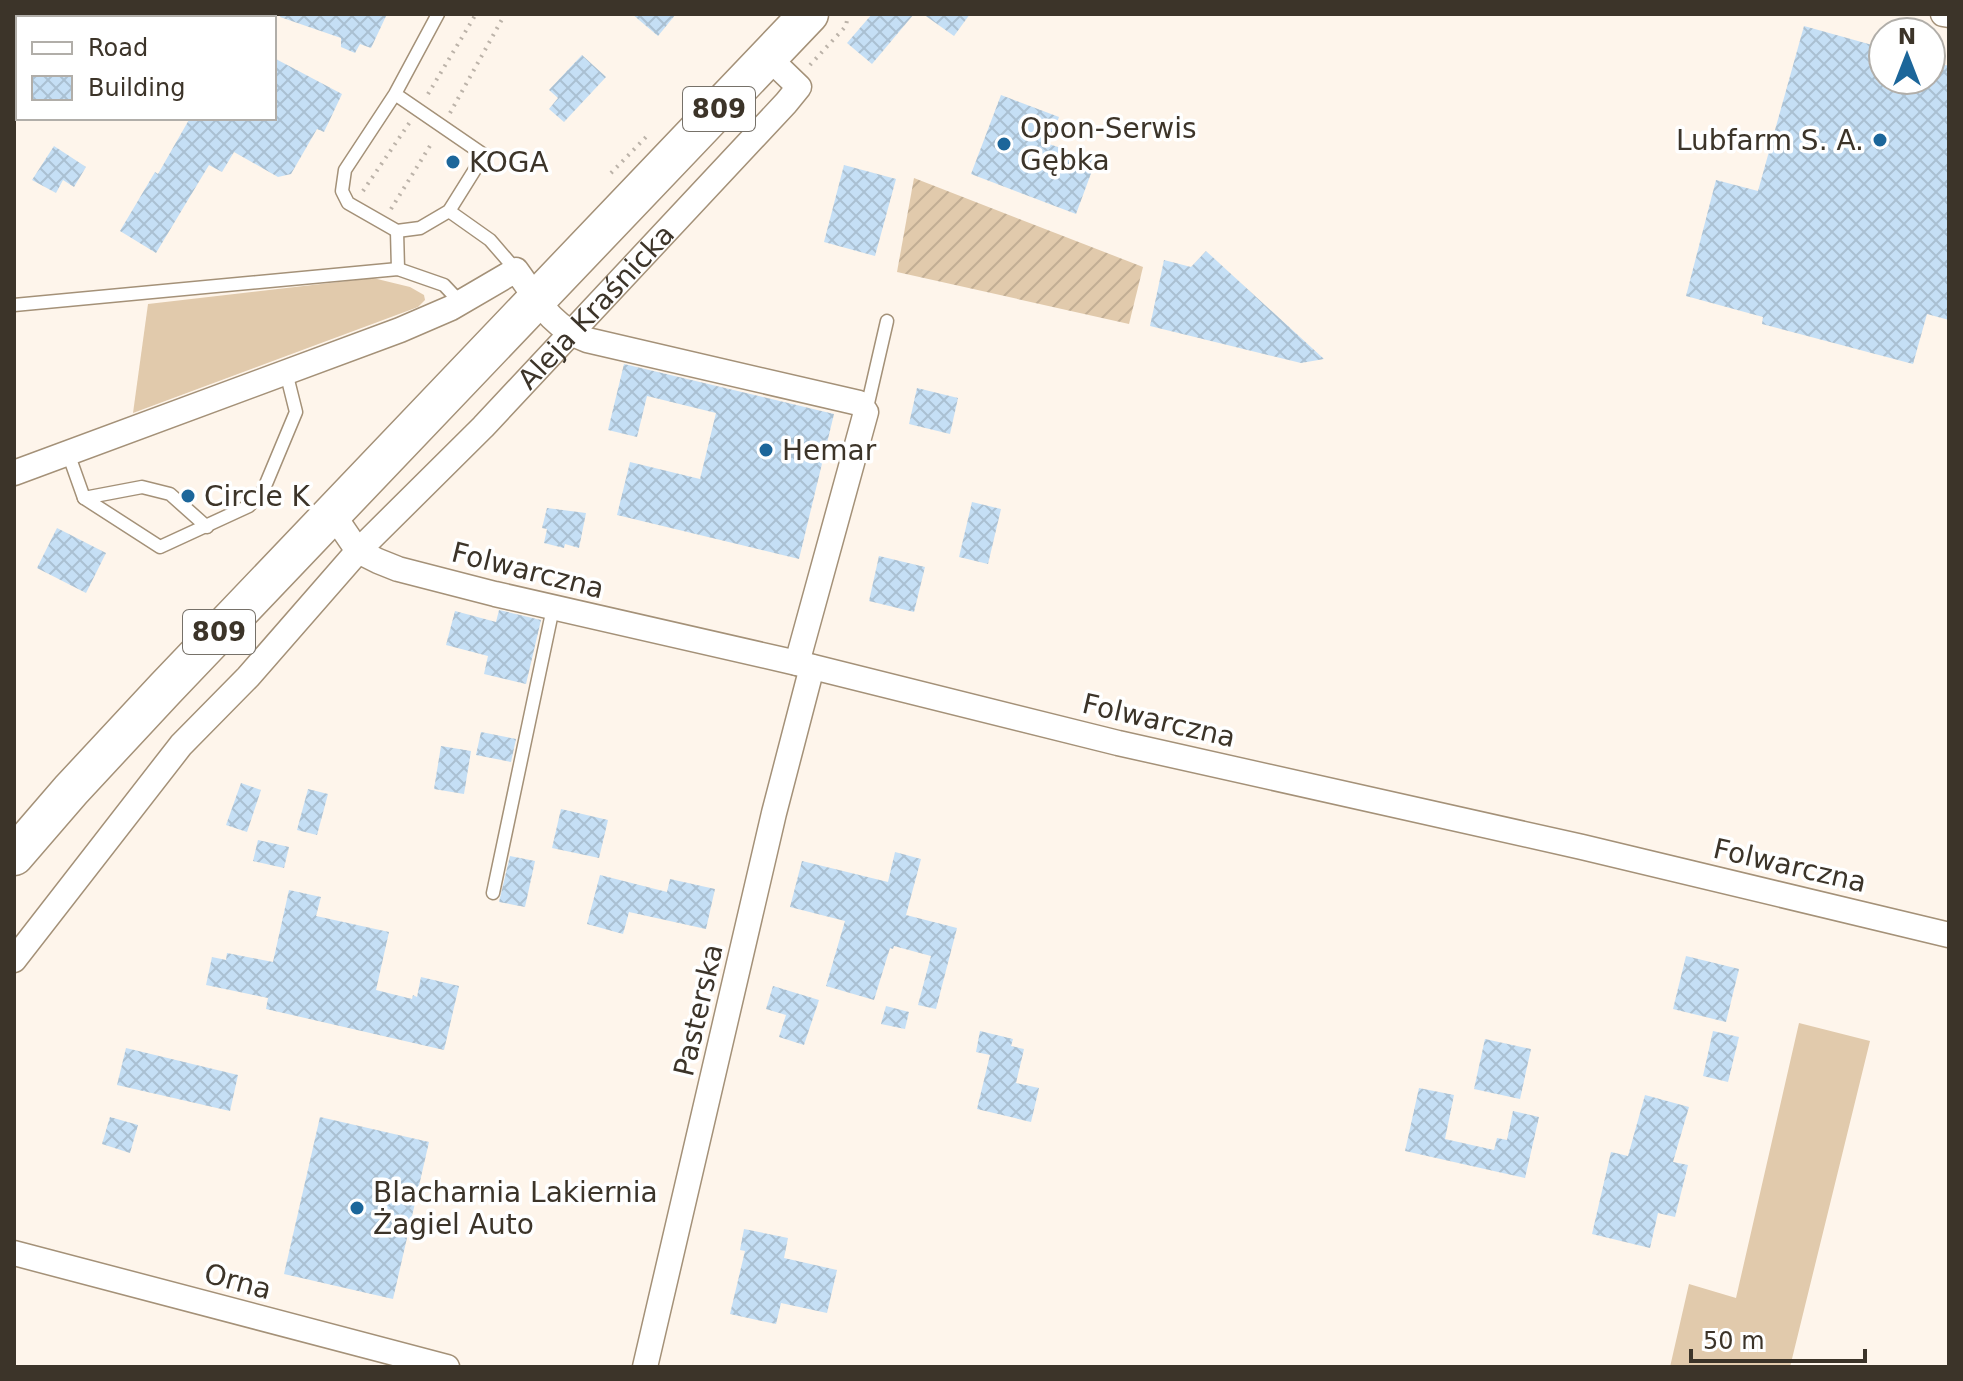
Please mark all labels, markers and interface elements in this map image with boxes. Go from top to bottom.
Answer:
legend [16,16,276,120]
north arrow [1867,16,1947,96]
text: N [1898,24,1916,49]
text: Road [88,34,148,62]
text: Building [88,74,185,102]
road number: 809 [683,87,755,131]
place label: Opon-Serwis Gębka [1020,112,1197,177]
place label: Lubfarm S. A. [1676,124,1864,157]
marker: Lubfarm S. A. [1871,131,1889,149]
marker: Opon-Serwis Gębka [995,135,1013,153]
place label: KOGA [469,146,549,179]
marker: KOGA [444,153,462,171]
street label: Aleja Kraśnicka [511,218,681,396]
place label: Hemar [782,434,877,467]
marker: Hemar [757,441,775,459]
place label: Circle K [204,480,311,513]
marker: Circle K [179,487,197,505]
street label: Folwarczna [448,536,608,605]
road number: 809 [183,610,255,654]
street label: Folwarczna [1079,687,1239,754]
street label: Folwarczna [1710,832,1870,899]
street label: Pasterska [667,941,730,1079]
place label: Blacharnia Lakiernia Żagiel Auto [373,1176,658,1241]
marker: Blacharnia Lakiernia Żagiel Auto [348,1199,366,1217]
street label: Orna [201,1257,275,1306]
scale bar [1691,1313,1865,1363]
text: 50 m [1703,1327,1765,1355]

